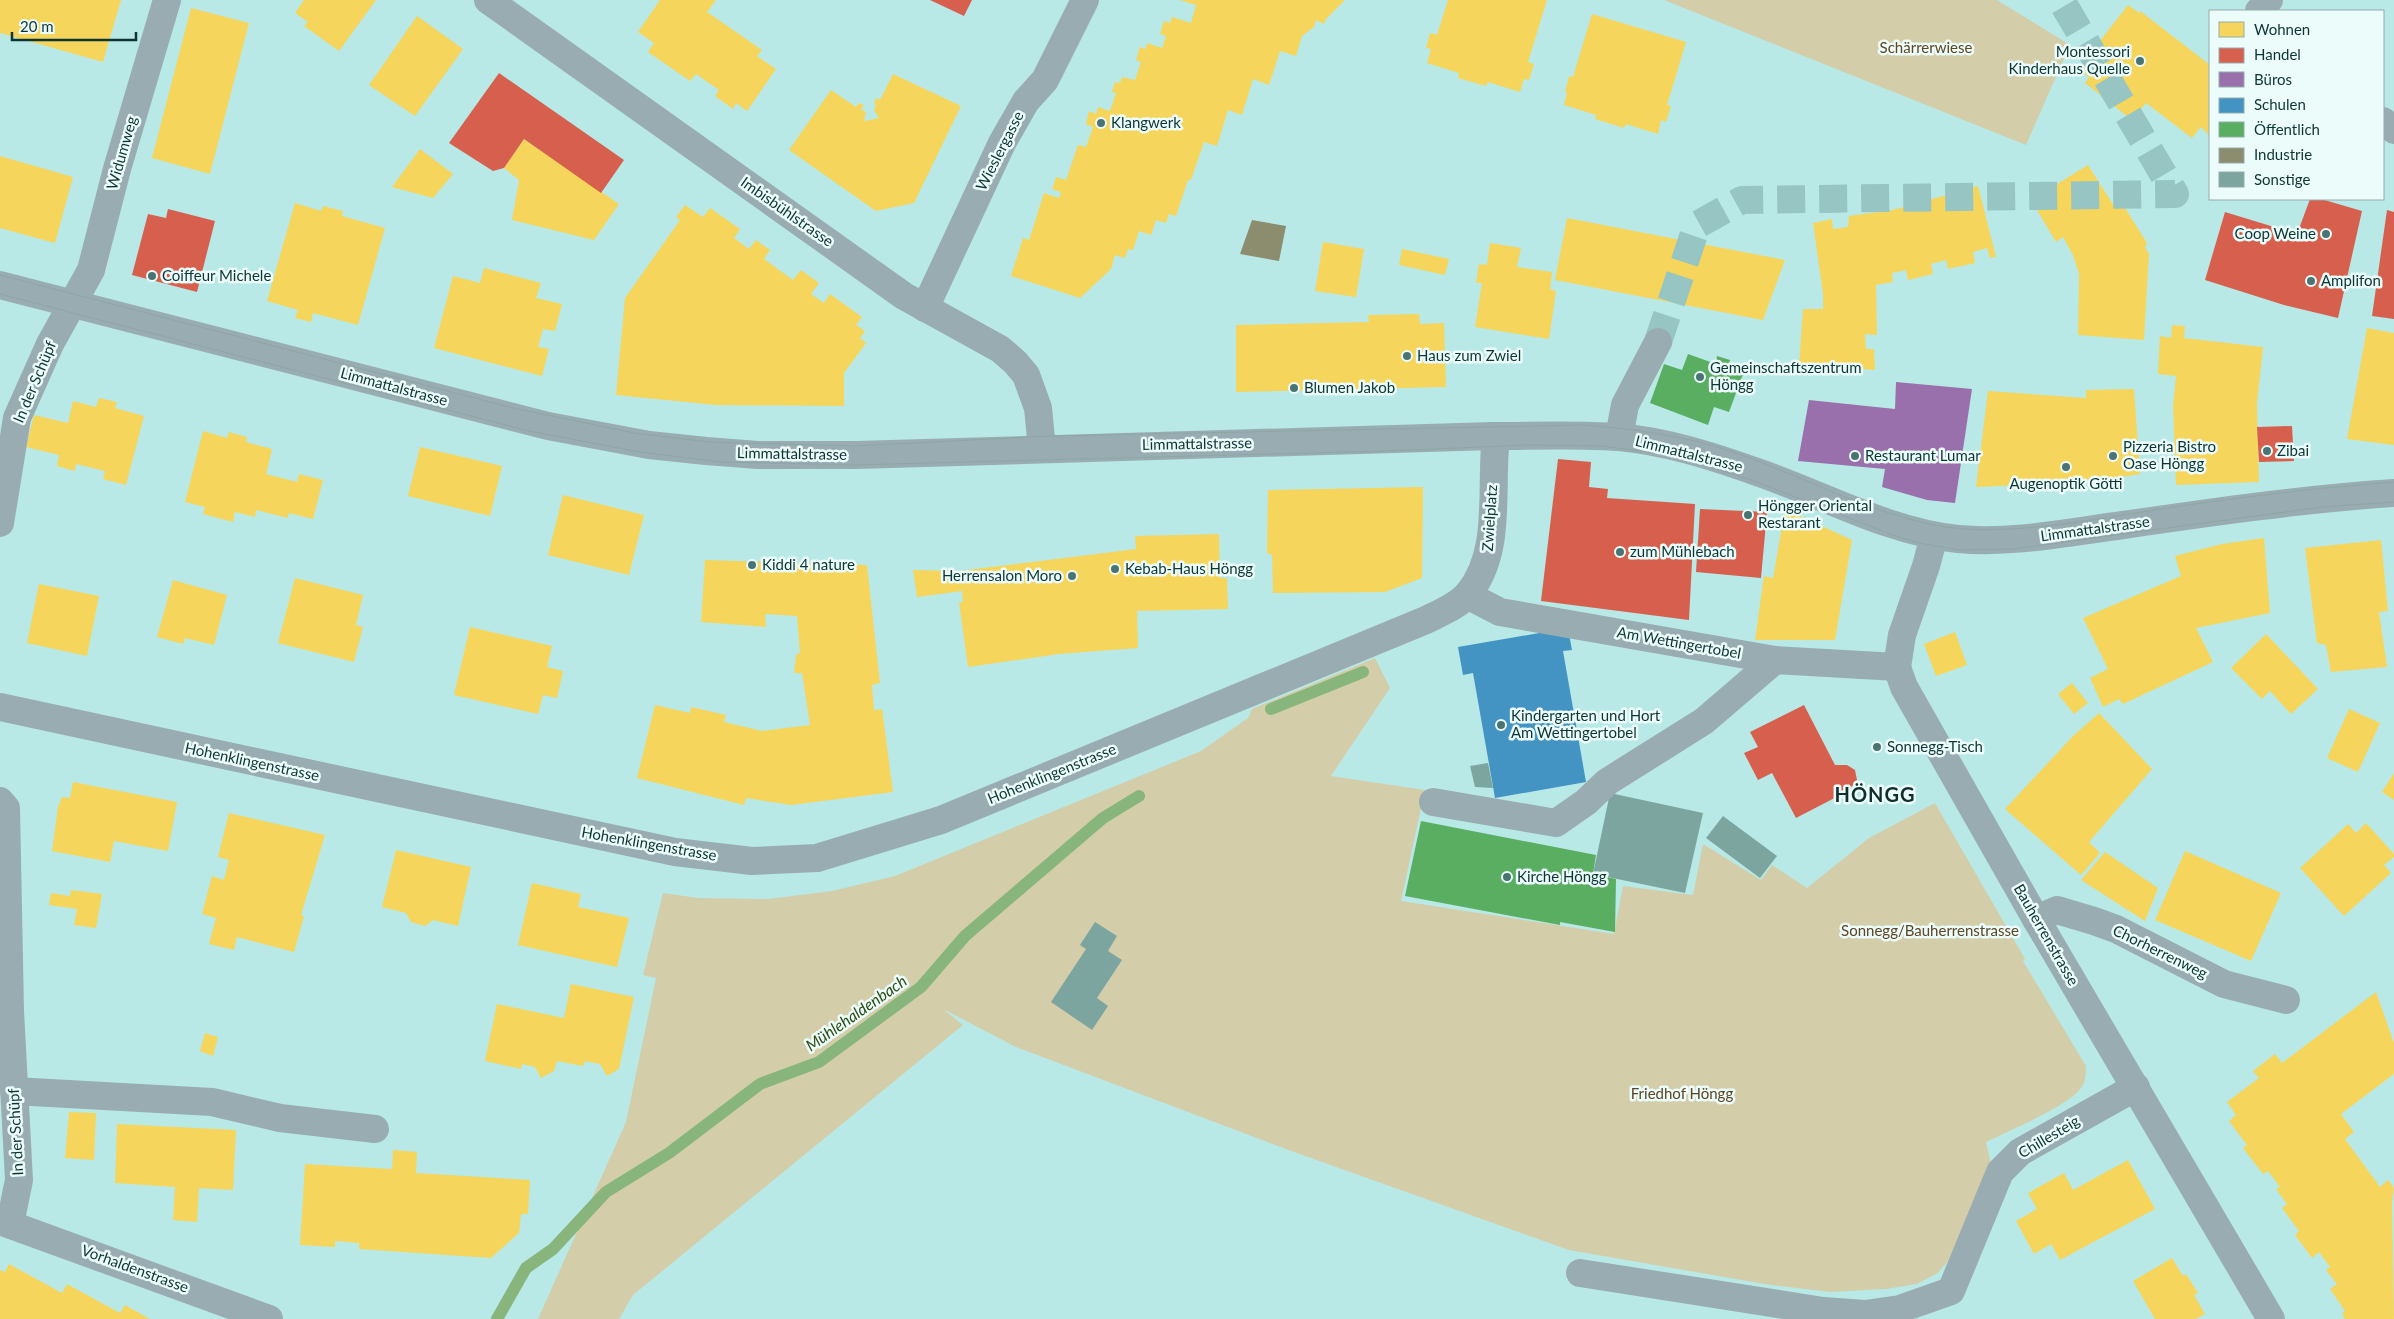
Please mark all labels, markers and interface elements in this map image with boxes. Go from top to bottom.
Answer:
scale bar [12,10,136,42]
legend [2209,10,2384,200]
text: 20 m [20,17,54,35]
text: Wohnen [2254,20,2310,38]
park label: Schärrerwiese [1880,38,1972,56]
place label: Montessori Kinderhaus Quelle [2009,42,2130,77]
text: Handel [2254,45,2301,63]
marker: Montessori Kinderhaus Quelle [2134,55,2146,67]
text: Büros [2254,70,2292,88]
text: Schulen [2254,95,2306,113]
street label: Wieslergasse [971,108,1027,193]
place label: Klangwerk [1111,113,1181,131]
street label: Widumweg [102,114,140,192]
marker: Klangwerk [1095,117,1107,129]
text: Öffentlich [2254,120,2320,138]
text: Industrie [2254,145,2312,163]
text: Sonstige [2254,170,2310,188]
street label: Imbisbühlstrasse [738,172,838,250]
place label: Coop Weine [2235,224,2316,242]
marker: Coop Weine [2320,228,2332,240]
place label: Coiffeur Michele [162,266,271,284]
marker: Coiffeur Michele [146,270,158,282]
place label: Amplifon [2321,271,2381,289]
marker: Amplifon [2305,275,2317,287]
street label: In der Schüpf [9,337,60,425]
place label: Haus zum Zwiel [1417,346,1521,364]
marker: Haus zum Zwiel [1401,350,1413,362]
place label: Gemeinschaftszentrum Höngg [1710,358,1862,393]
street label: Limmattalstrasse [339,363,450,409]
marker: Gemeinschaftszentrum Höngg [1694,371,1706,383]
place label: Blumen Jakob [1304,378,1395,396]
marker: Blumen Jakob [1288,382,1300,394]
street label: Limmattalstrasse [1634,431,1745,475]
street label: Limmattalstrasse [1142,433,1252,453]
place label: Pizzeria Bistro Oase Höngg [2123,437,2216,472]
place label: Zibai [2277,441,2309,459]
street label: Limmattalstrasse [737,443,847,463]
marker: Zibai [2261,445,2273,457]
place label: Restaurant Lumar [1865,446,1981,464]
marker: Restaurant Lumar [1849,450,1861,462]
marker: Pizzeria Bistro Oase Höngg [2107,450,2119,462]
marker: Augenoptik Götti [2060,461,2072,473]
place label: Augenoptik Götti [2009,474,2123,492]
street label: Zwielplatz [1478,484,1500,552]
place label: Höngger Oriental Restarant [1758,496,1872,531]
marker: Höngger Oriental Restarant [1742,509,1754,521]
street label: Limmattalstrasse [2039,511,2151,545]
place label: zum Mühlebach [1630,542,1735,560]
marker: zum Mühlebach [1614,546,1626,558]
place label: Kiddi 4 nature [762,555,855,573]
marker: Kiddi 4 nature [746,559,758,571]
place label: Kebab-Haus Höngg [1125,559,1253,577]
marker: Kebab-Haus Höngg [1109,563,1121,575]
place label: Herrensalon Moro [942,566,1062,584]
marker: Herrensalon Moro [1066,570,1078,582]
street label: Am Wettingertobel [1616,622,1743,662]
place label: Kindergarten und Hort Am Wettingertobel [1511,706,1661,741]
marker: Kindergarten und Hort Am Wettingertobel [1495,719,1507,731]
place label: Sonnegg-Tisch [1887,737,1983,755]
street label: Hohenklingenstrasse [183,738,321,784]
street label: Hohenklingenstrasse [985,739,1119,807]
marker: Sonnegg-Tisch [1871,741,1883,753]
district label: HÖNGG [1834,782,1916,806]
street label: Hohenklingenstrasse [580,822,718,864]
place label: Kirche Höngg [1517,867,1607,885]
marker: Kirche Höngg [1501,871,1513,883]
street label: Bauherrenstrasse [2011,881,2083,989]
street label: Chorherrenweg [2110,920,2211,982]
park label: Sonnegg/Bauherrenstrasse [1841,921,2019,939]
water label: Mühlehaldenbach [801,971,910,1055]
park label: Friedhof Höngg [1631,1084,1733,1102]
street label: In der Schüpf [4,1087,26,1176]
street label: Chillesteig [2015,1111,2082,1161]
street label: Vorhaldenstrasse [79,1240,191,1296]

